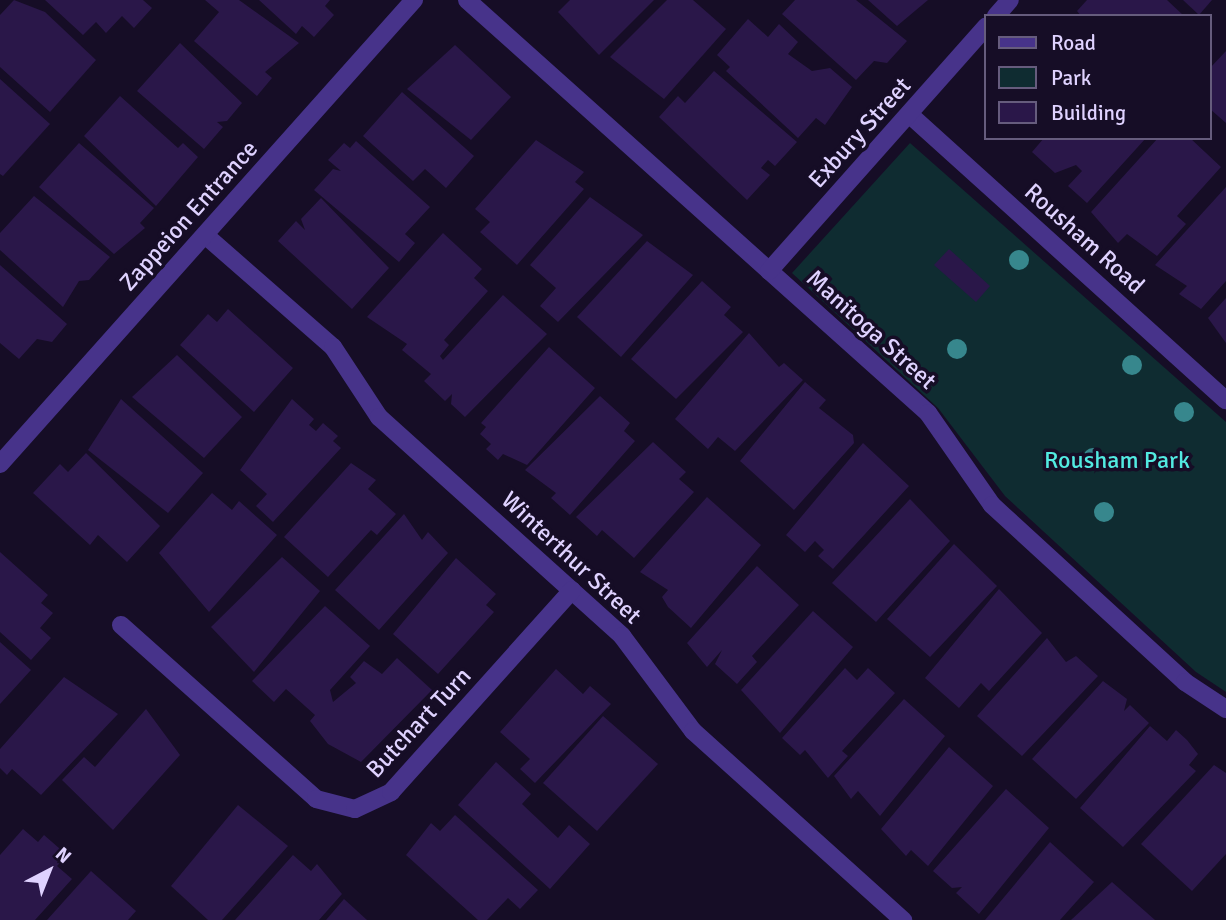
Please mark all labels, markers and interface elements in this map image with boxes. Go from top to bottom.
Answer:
legend [984,14,1212,140]
text: Road [1051,30,1096,56]
text: Park [1051,65,1091,91]
street label: Exbury Street [803,72,917,194]
text: Building [1051,100,1126,126]
street label: Zappeion Entrance [114,135,264,297]
street label: Rousham Road [1018,178,1150,300]
street label: Manitoga Street [800,264,942,396]
park label: Rousham Park [1044,447,1190,475]
street label: Winterthur Street [495,486,647,630]
street label: Butchart Turn [361,662,477,784]
north arrow [14,836,84,906]
text: N [50,842,76,869]

